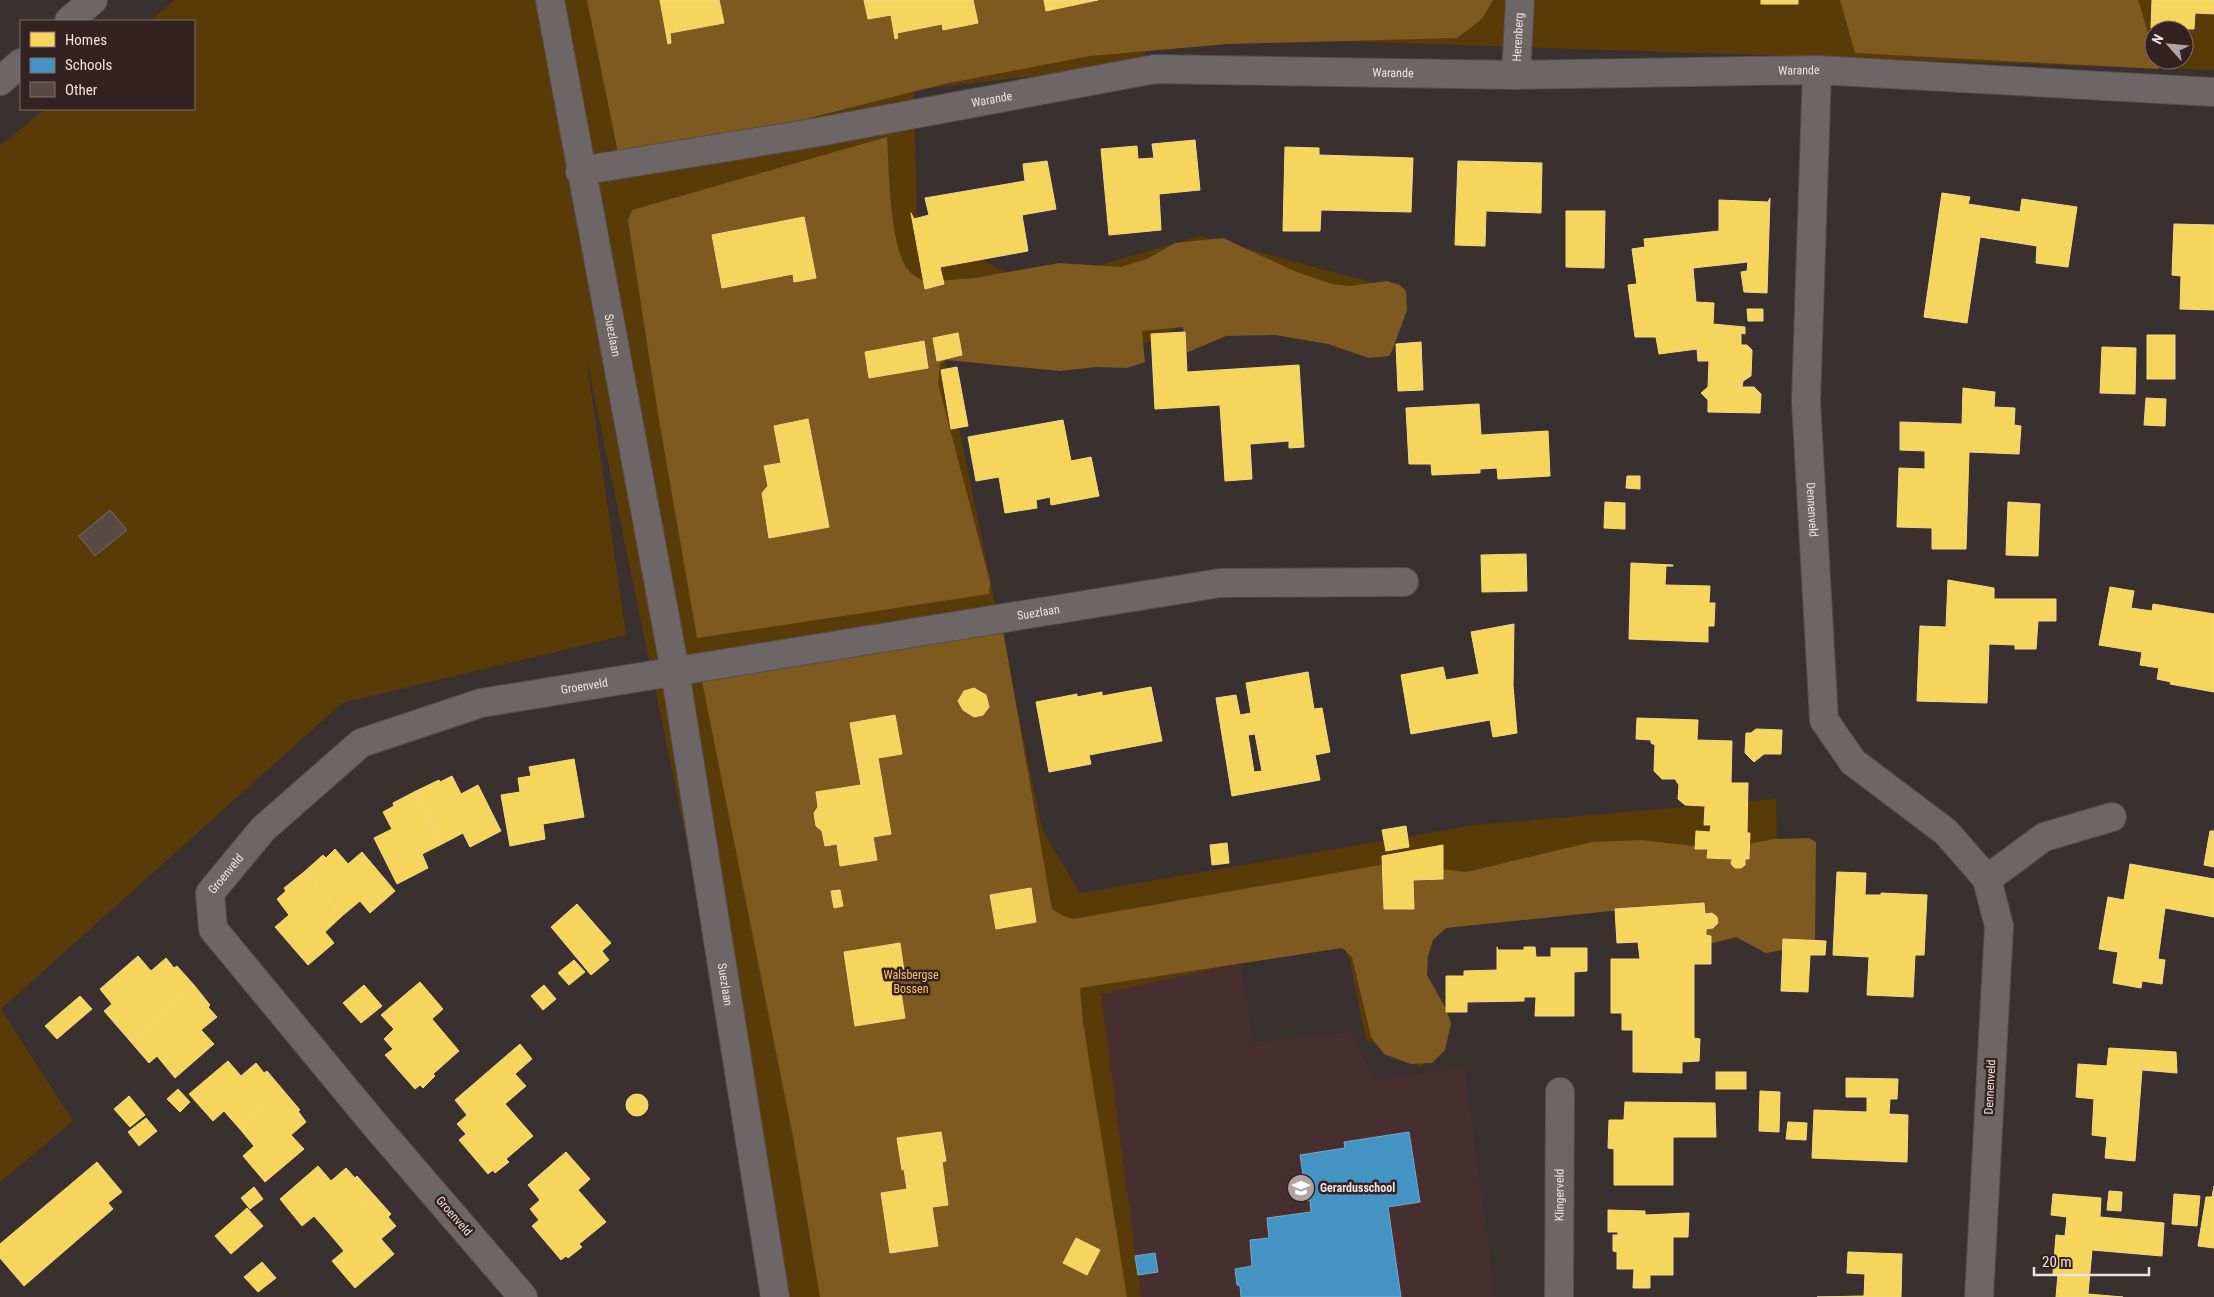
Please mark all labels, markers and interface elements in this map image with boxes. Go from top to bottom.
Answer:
street label: Herenberg [1510,12,1526,62]
legend [20,20,195,110]
north arrow [2144,20,2194,70]
text: Homes [65,31,107,49]
text: N [2148,32,2166,47]
text: Schools [65,56,112,74]
street label: Warande [1778,63,1820,78]
street label: Warande [1372,66,1414,80]
text: Other [65,81,98,99]
street label: Warande [970,89,1014,110]
street label: Suezlaan [602,313,623,358]
street label: Dennenveld [1804,482,1821,538]
street label: Suezlaan [1016,602,1061,623]
street label: Groenveld [560,675,609,697]
street label: Groenveld [205,851,246,897]
street label: Suezlaan [715,962,735,1007]
park label: Walsbergse Bossen [883,968,939,996]
street label: Dennenveld [1982,1059,1998,1115]
street label: Klingerveld [1552,1169,1567,1221]
school or university icon: Gerardusschool [1286,1173,1316,1203]
place label: Gerardusschool [1320,1181,1395,1195]
street label: Groenveld [433,1193,475,1239]
scale bar [2034,1244,2149,1276]
text: 20 m [2042,1253,2072,1271]

